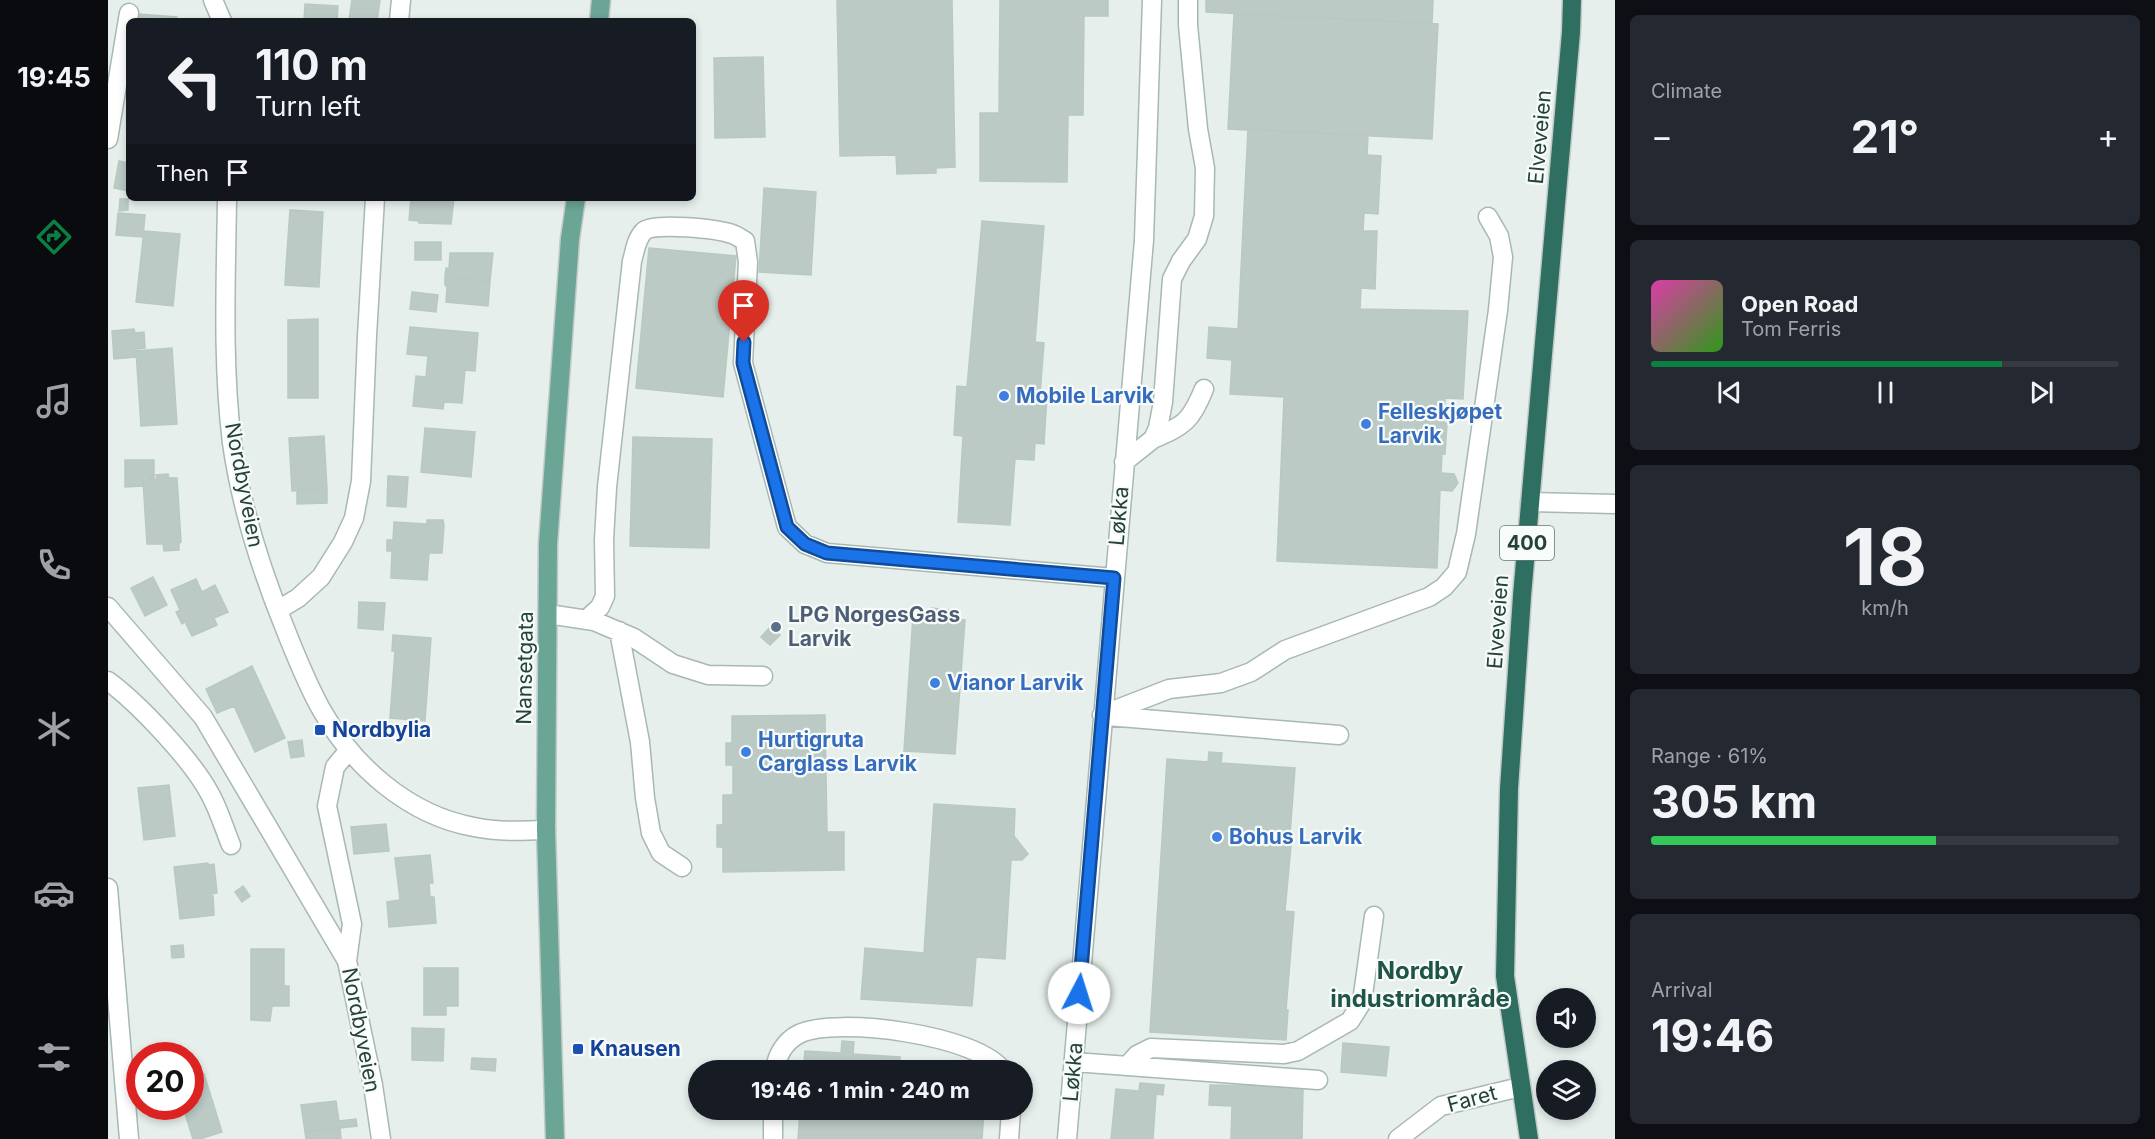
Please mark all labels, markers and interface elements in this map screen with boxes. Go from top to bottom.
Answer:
text: 110 m [255,39,368,90]
icon: left [156,42,234,120]
text: 19:45 [17,61,91,94]
text: Climate [1651,79,1722,103]
street label: Elveveien [1523,89,1556,185]
text: Turn left [255,90,361,123]
text: 21° [1851,109,1919,164]
text: − [1651,116,1673,156]
text: + [2097,116,2119,156]
icon: arrive [221,156,254,189]
text: Then [156,160,209,186]
icon: directions [33,216,75,258]
pin [718,280,769,342]
icon: arrive [727,289,760,322]
text: Open Road [1741,291,1858,317]
text: Tom Ferris [1741,317,1841,341]
icon: previous [1713,376,1746,409]
icon: pause [1869,376,1902,409]
icon: next [2025,376,2058,409]
icon: music [33,380,75,422]
place label: Mobile Larvik [1016,383,1155,408]
marker: Mobile Larvik [997,389,1011,403]
place label: Felleskjøpet Larvik [1378,399,1502,448]
marker: Felleskjøpet Larvik [1359,417,1373,431]
street label: Nordbyveien [220,420,269,549]
street label: Løkka [1103,485,1134,547]
text: 18 [1843,509,1927,604]
road number: 400 [1500,526,1554,560]
icon: phone [33,544,75,586]
street label: Elveveien [1482,574,1513,670]
text: km/h [1861,596,1909,620]
place label: LPG NorgesGass Larvik [788,602,960,651]
street label: Nansetgata [511,611,538,725]
marker: LPG NorgesGass Larvik [769,620,783,634]
place label: Vianor Larvik [947,670,1084,695]
marker: Vianor Larvik [928,676,942,690]
icon: climate [33,708,75,750]
place label: Nordbylia [332,717,431,742]
marker: Nordbylia [313,723,327,737]
place label: Hurtigruta Carglass Larvik [758,727,918,776]
text: Range · 61% [1651,744,1768,768]
marker: Hurtigruta Carglass Larvik [739,745,753,759]
text: 305 km [1651,774,1817,829]
place label: Bohus Larvik [1229,824,1363,849]
marker: Bohus Larvik [1210,830,1224,844]
icon: car [33,872,75,914]
district label: Nordby industriområde [1330,956,1510,1013]
position arrow [1047,961,1111,1025]
street label: Nordbyveien [337,965,386,1094]
text: Arrival [1651,978,1713,1002]
map controls [1536,988,1596,1120]
button: sound [1536,988,1596,1048]
text: 19:46 [1651,1008,1774,1063]
icon: filters [33,1036,75,1078]
place label: Knausen [590,1036,681,1061]
street label: Løkka [1057,1041,1088,1103]
speed limit sign: 20 [126,1042,204,1120]
marker: Knausen [571,1042,585,1056]
button: layers [1536,1060,1596,1120]
text: 19:46 · 1 min · 240 m [751,1077,970,1103]
street label: Faret [1444,1080,1500,1117]

